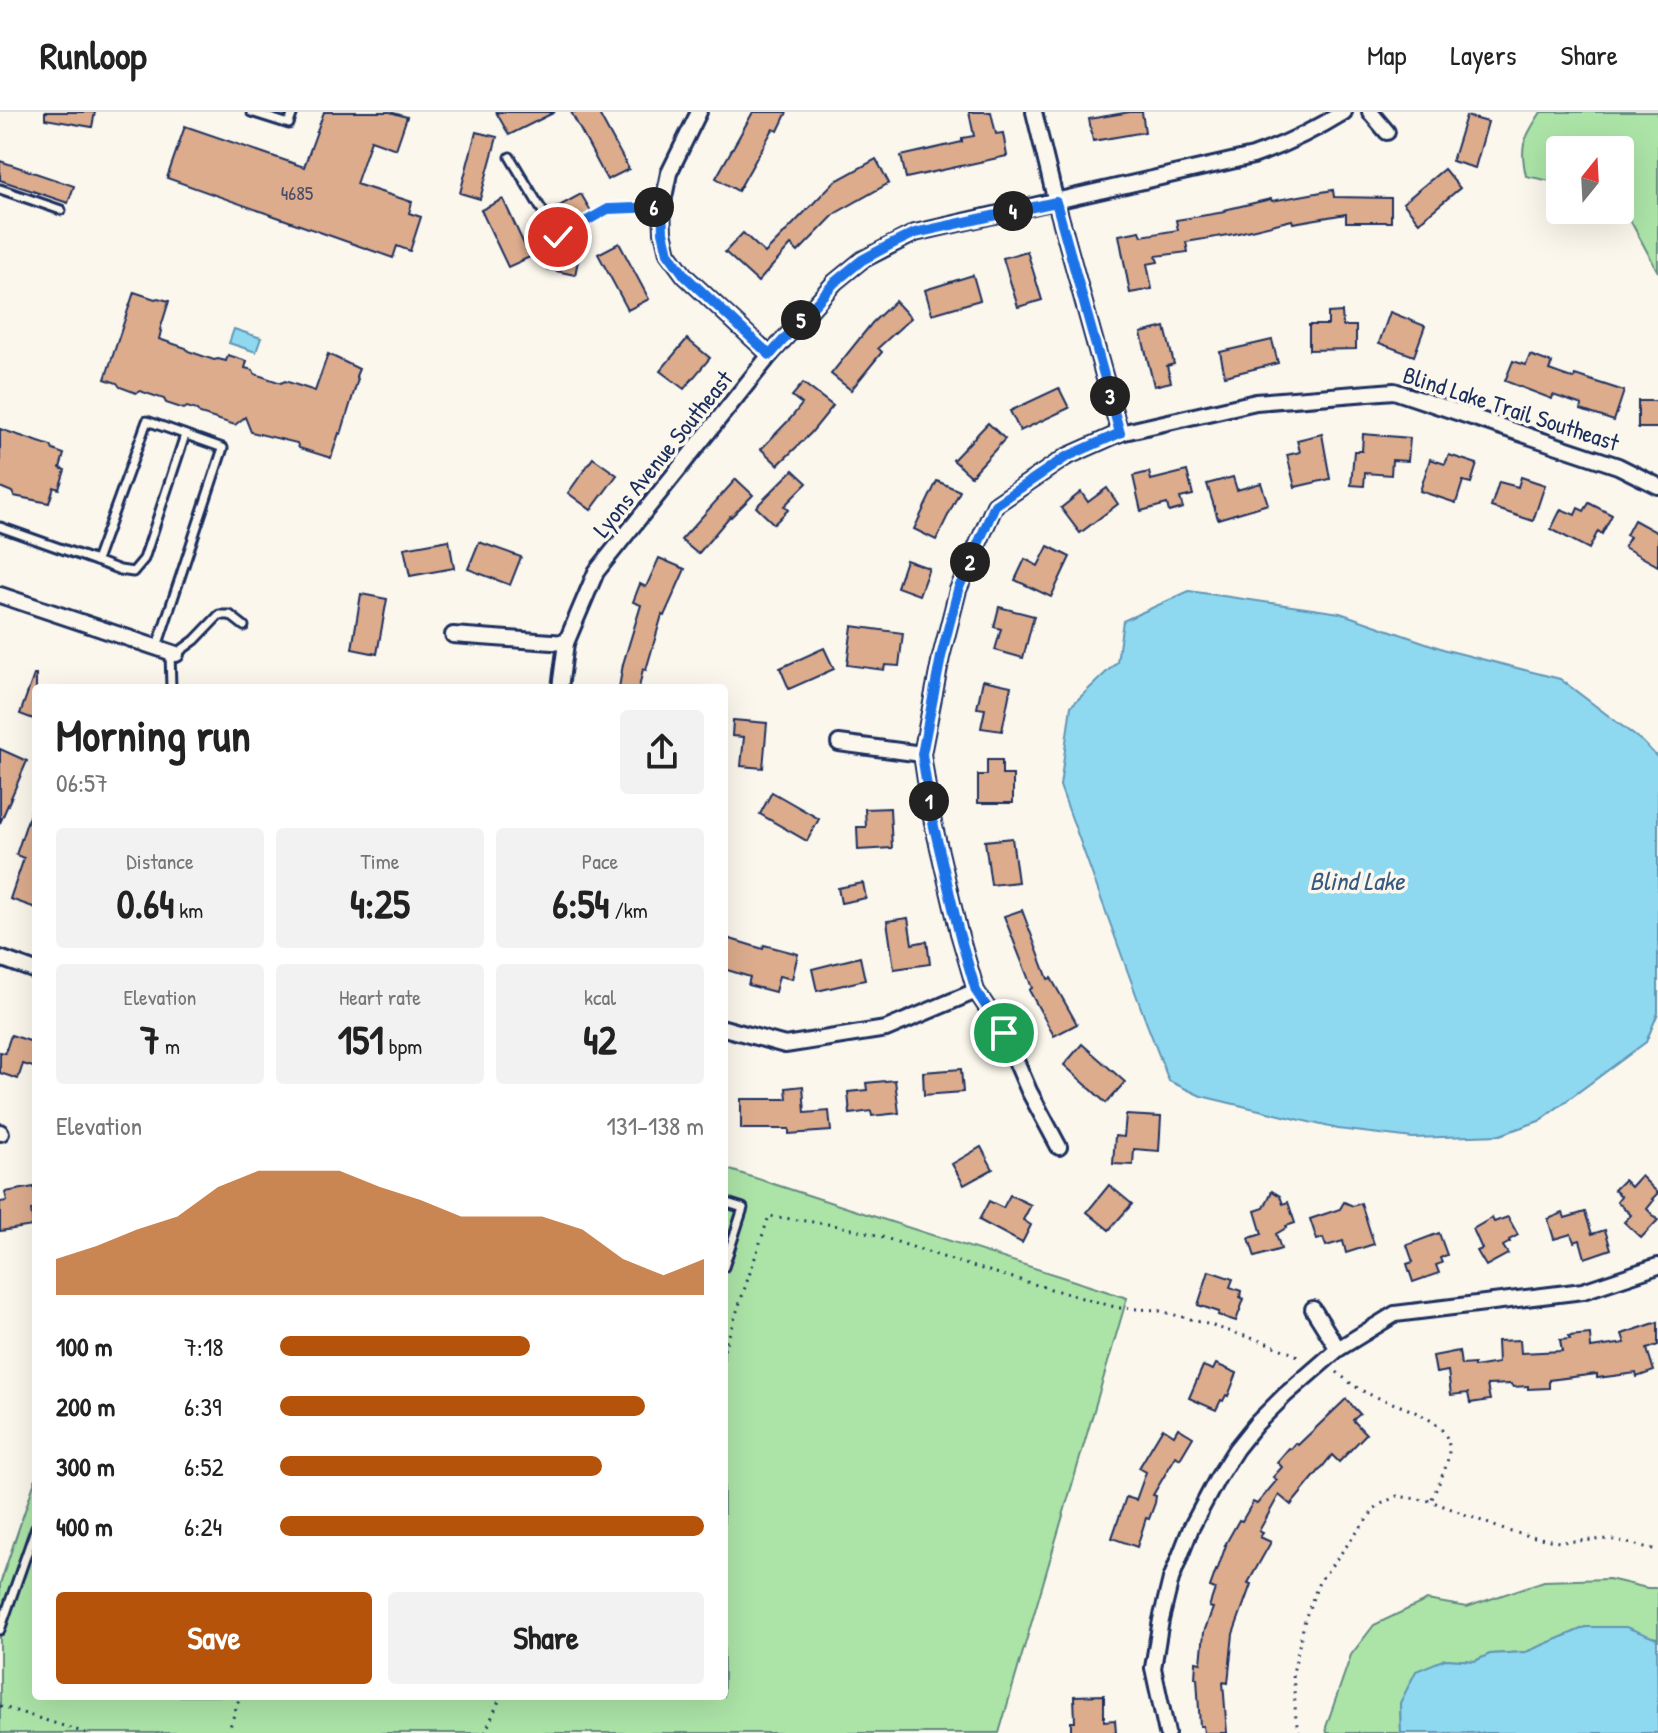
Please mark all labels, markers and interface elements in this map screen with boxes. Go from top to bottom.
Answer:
text: Runloop [40,29,147,81]
text: Map [1367,36,1407,74]
text: Layers [1451,36,1516,74]
text: Share [1560,36,1618,74]
north arrow [1546,136,1634,224]
map controls [1546,136,1634,224]
house number: 4685 [281,179,314,206]
pin: 6 [634,187,674,227]
pin: 4 [993,191,1033,231]
text: 6 [650,192,658,222]
text: 4 [1009,196,1017,226]
pin [524,203,592,271]
icon: check [536,215,580,259]
pin: 5 [781,300,821,340]
text: 5 [796,305,806,335]
street label: Blind Lake Trail Southeast [1399,358,1624,458]
street label: Lyons Avenue Southeast [585,363,740,543]
pin: 3 [1090,376,1130,416]
text: 3 [1105,381,1115,411]
pin: 2 [950,542,990,582]
text: 2 [965,547,975,577]
text: Morning run [56,705,251,765]
button: share [620,710,704,794]
text: 06:57 [56,765,108,800]
pin: 1 [909,781,949,821]
text: 1 [925,786,933,816]
text: Distance [126,846,194,876]
text: Time [361,846,399,876]
text: Pace [582,846,618,876]
water label: Blind Lake [1310,863,1406,898]
text: 0.64 [117,876,174,930]
text: 4:25 [350,876,410,930]
text: 6:54 [552,876,609,930]
text: km [174,895,203,925]
text: /km [609,895,648,925]
text: Elevation [123,982,197,1012]
text: Heart rate [339,982,421,1012]
text: kcal [584,982,616,1012]
pin [970,999,1038,1067]
icon: arrive [982,1011,1026,1055]
text: 7 [140,1012,160,1066]
text: 151 [338,1012,384,1066]
text: 42 [583,1012,617,1066]
text: m [160,1031,180,1061]
text: bpm [384,1031,422,1061]
text: Elevation [56,1108,142,1143]
text: 131–138 m [607,1108,704,1143]
text: 100 m [56,1329,112,1364]
text: 7:18 [184,1329,224,1364]
text: 200 m [56,1389,115,1424]
text: 6:39 [184,1389,222,1424]
text: 300 m [56,1449,115,1484]
text: 6:52 [184,1449,224,1484]
text: 400 m [56,1509,113,1544]
text: 6:24 [184,1509,222,1544]
button: Save [56,1592,372,1684]
button: Share [388,1592,704,1684]

